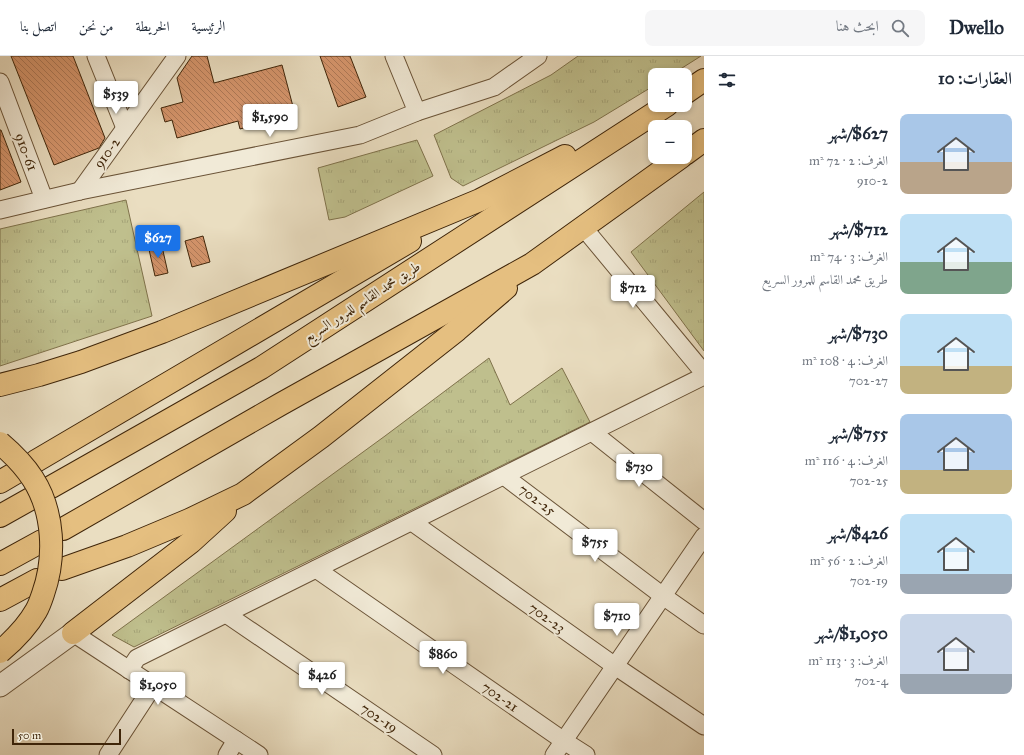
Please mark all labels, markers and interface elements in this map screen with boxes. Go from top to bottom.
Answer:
search box [645,10,925,46]
text: Dwello [949,16,1004,39]
text: ابحث هنا [836,17,879,35]
icon: search [889,17,911,39]
text: اتصل بنا [20,18,57,35]
text: من نحن [79,18,114,35]
text: الخريطة [136,18,170,35]
text: الرئيسية [192,18,225,35]
map controls [648,68,692,164]
button: + [648,68,692,112]
text: العقارات: 10 [938,68,1012,89]
icon: filters [716,69,738,91]
pin: $539 [92,81,140,115]
text: $539 [103,86,129,102]
pin: $1,590 [237,104,303,138]
text: $1,590 [252,109,288,125]
button: − [648,120,692,164]
text: $627/شهر [828,123,888,144]
icon: home [932,130,980,178]
street label: 910-61 [11,131,41,174]
street label: 910-2 [90,134,124,172]
text: الغرف: 2 · 72 m² [809,153,888,169]
text: 910-2 [857,173,888,189]
text: $712/شهر [830,219,888,240]
pin: $627 [134,225,182,259]
text: $627 [144,230,172,246]
icon: home [932,230,980,278]
text: الغرف: 3 · 74 m² [810,249,888,265]
street label: طريق محمد القاسم للمرور السريع [300,258,426,350]
text: طريق محمد القاسم للمرور السريع [762,272,888,288]
pin: $712 [609,275,657,309]
text: $712 [620,280,646,296]
text: $730/شهر [828,323,888,344]
icon: home [932,330,980,378]
text: الغرف: 4 · 108 m² [802,353,888,369]
text: 702-27 [849,373,888,389]
text: $755/شهر [829,423,888,444]
icon: home [932,430,980,478]
text: الغرف: 4 · 116 m² [805,453,888,469]
pin: $730 [615,454,663,488]
text: $730 [625,459,653,475]
text: 702-25 [849,473,888,489]
street label: 702-25 [515,481,559,520]
text: $426/شهر [827,523,888,544]
pin: $755 [571,529,619,563]
icon: home [932,530,980,578]
text: $755 [582,534,608,550]
text: الغرف: 2 · 56 m² [810,553,888,569]
text: 702-19 [850,573,888,589]
street label: 702-23 [526,599,568,637]
pin: $710 [593,603,641,637]
text: $710 [603,608,631,624]
text: $1,050/شهر [815,623,888,644]
icon: home [932,630,980,678]
pin: $860 [419,641,467,675]
text: $860 [429,646,457,662]
text: الغرف: 3 · 113 m² [808,653,888,669]
pin: $426 [298,662,346,696]
text: $426 [308,667,336,683]
pin: $1,050 [125,672,191,706]
text: 702-4 [855,673,888,689]
text: $1,050 [139,677,177,693]
street label: 702-21 [478,678,522,716]
street label: 702-19 [357,699,401,737]
scale bar [12,727,121,746]
text: 50 m [18,729,41,742]

